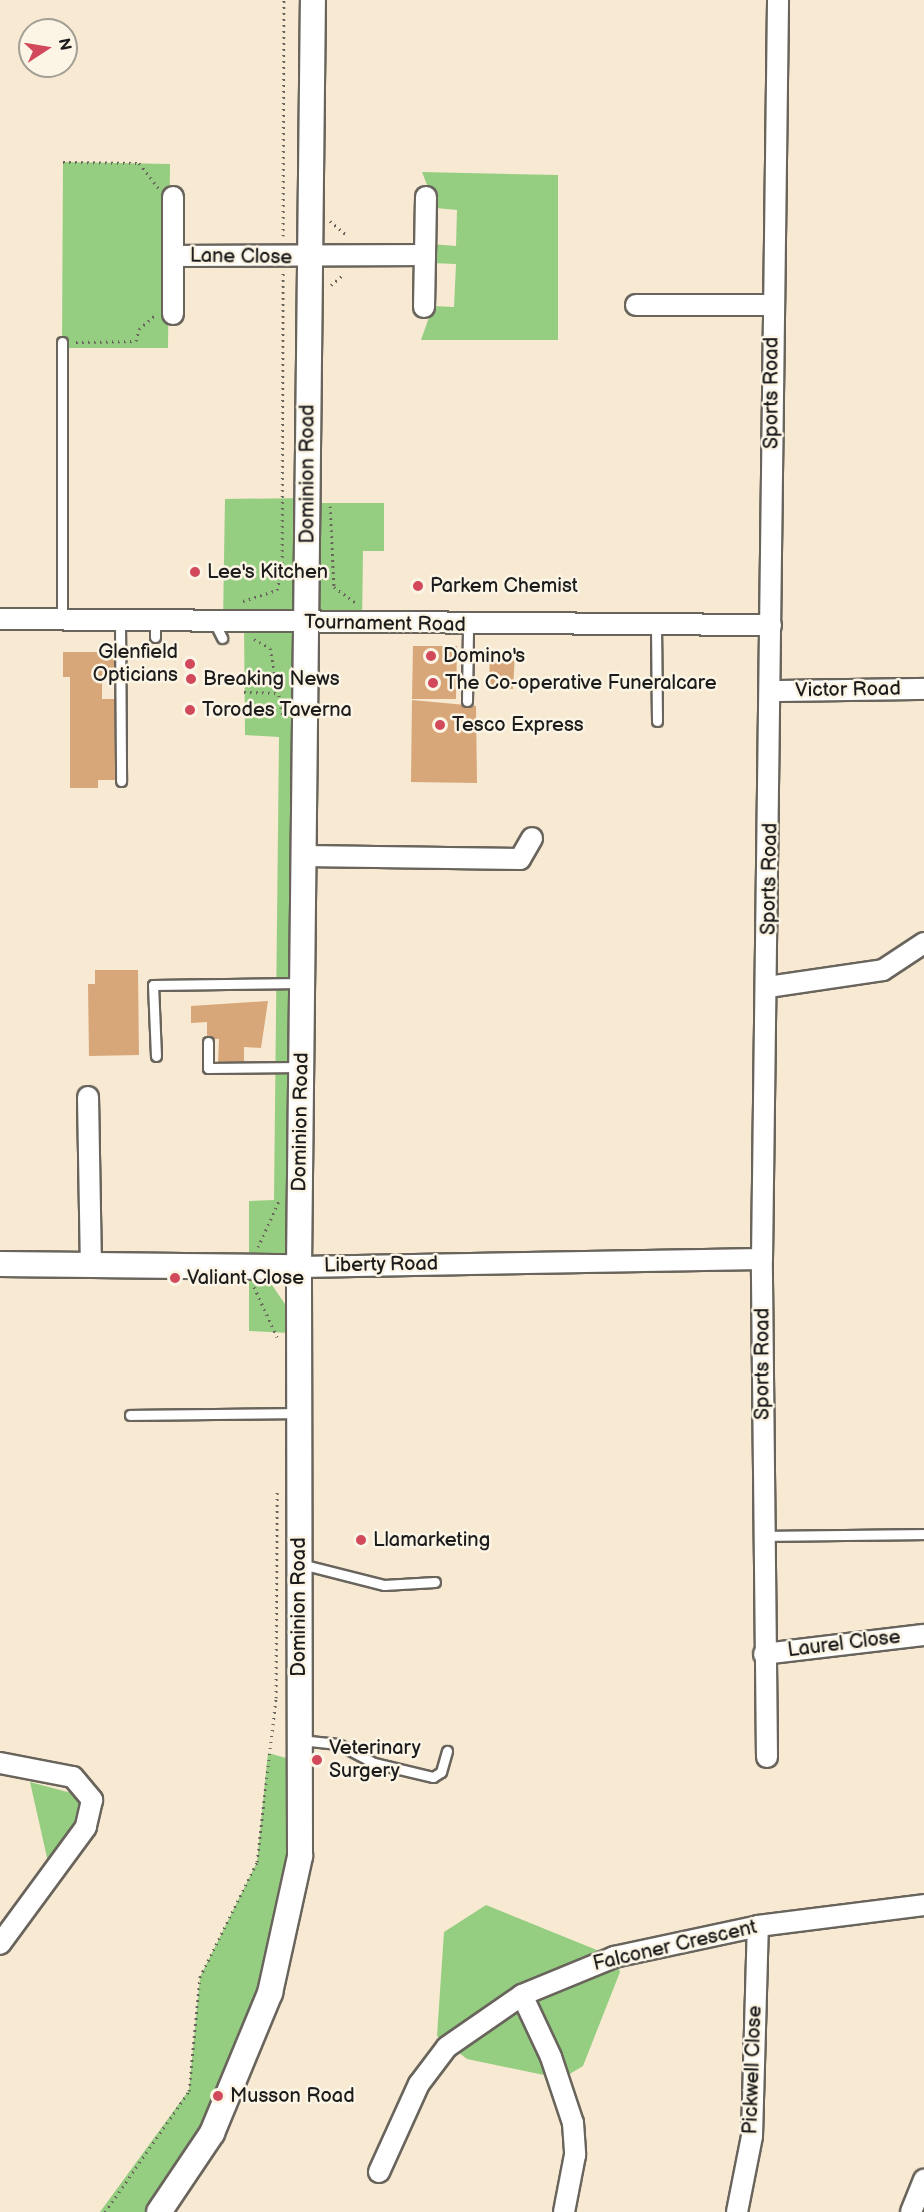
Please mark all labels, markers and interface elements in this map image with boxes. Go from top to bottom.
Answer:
north arrow [18,18,78,78]
text: N [54,37,75,52]
street label: Lane Close [190,244,292,270]
street label: Sports Road [760,337,784,449]
street label: Dominion Road [296,404,320,544]
place label: Lee's Kitchen [207,560,328,584]
marker: Lee's Kitchen [188,565,202,579]
place label: Parkem Chemist [430,574,578,598]
marker: Parkem Chemist [411,579,425,593]
street label: Tournament Road [304,611,466,637]
place label: Glenfield Opticians [93,640,178,687]
place label: Domino's [443,644,525,668]
marker: Domino's [424,649,438,663]
marker: Glenfield Opticians [183,657,197,671]
place label: Breaking News [203,667,340,691]
place label: The Co-operative Funeralcare [445,671,717,695]
marker: Breaking News [184,672,198,686]
marker: The Co-operative Funeralcare [426,676,440,690]
street label: Victor Road [795,677,901,703]
place label: Torodes Taverna [202,698,352,722]
marker: Torodes Taverna [183,703,197,717]
place label: Tesco Express [452,713,584,737]
marker: Tesco Express [433,718,447,732]
street label: Sports Road [757,823,783,935]
street label: Dominion Road [288,1052,314,1192]
street label: Liberty Road [323,1252,439,1278]
place label: Valiant Close [187,1266,304,1290]
marker: Valiant Close [168,1271,182,1285]
street label: Sports Road [751,1308,775,1420]
place label: Llamarketing [373,1528,490,1552]
marker: Llamarketing [354,1533,368,1547]
street label: Dominion Road [287,1537,311,1677]
street label: Laurel Close [786,1625,902,1663]
place label: Veterinary Surgery [329,1736,421,1783]
marker: Veterinary Surgery [310,1753,324,1767]
street label: Falconer Crescent [591,1915,759,1977]
street label: Pickwell Close [739,2005,767,2135]
place label: Musson Road [230,2084,355,2108]
marker: Musson Road [211,2089,225,2103]

